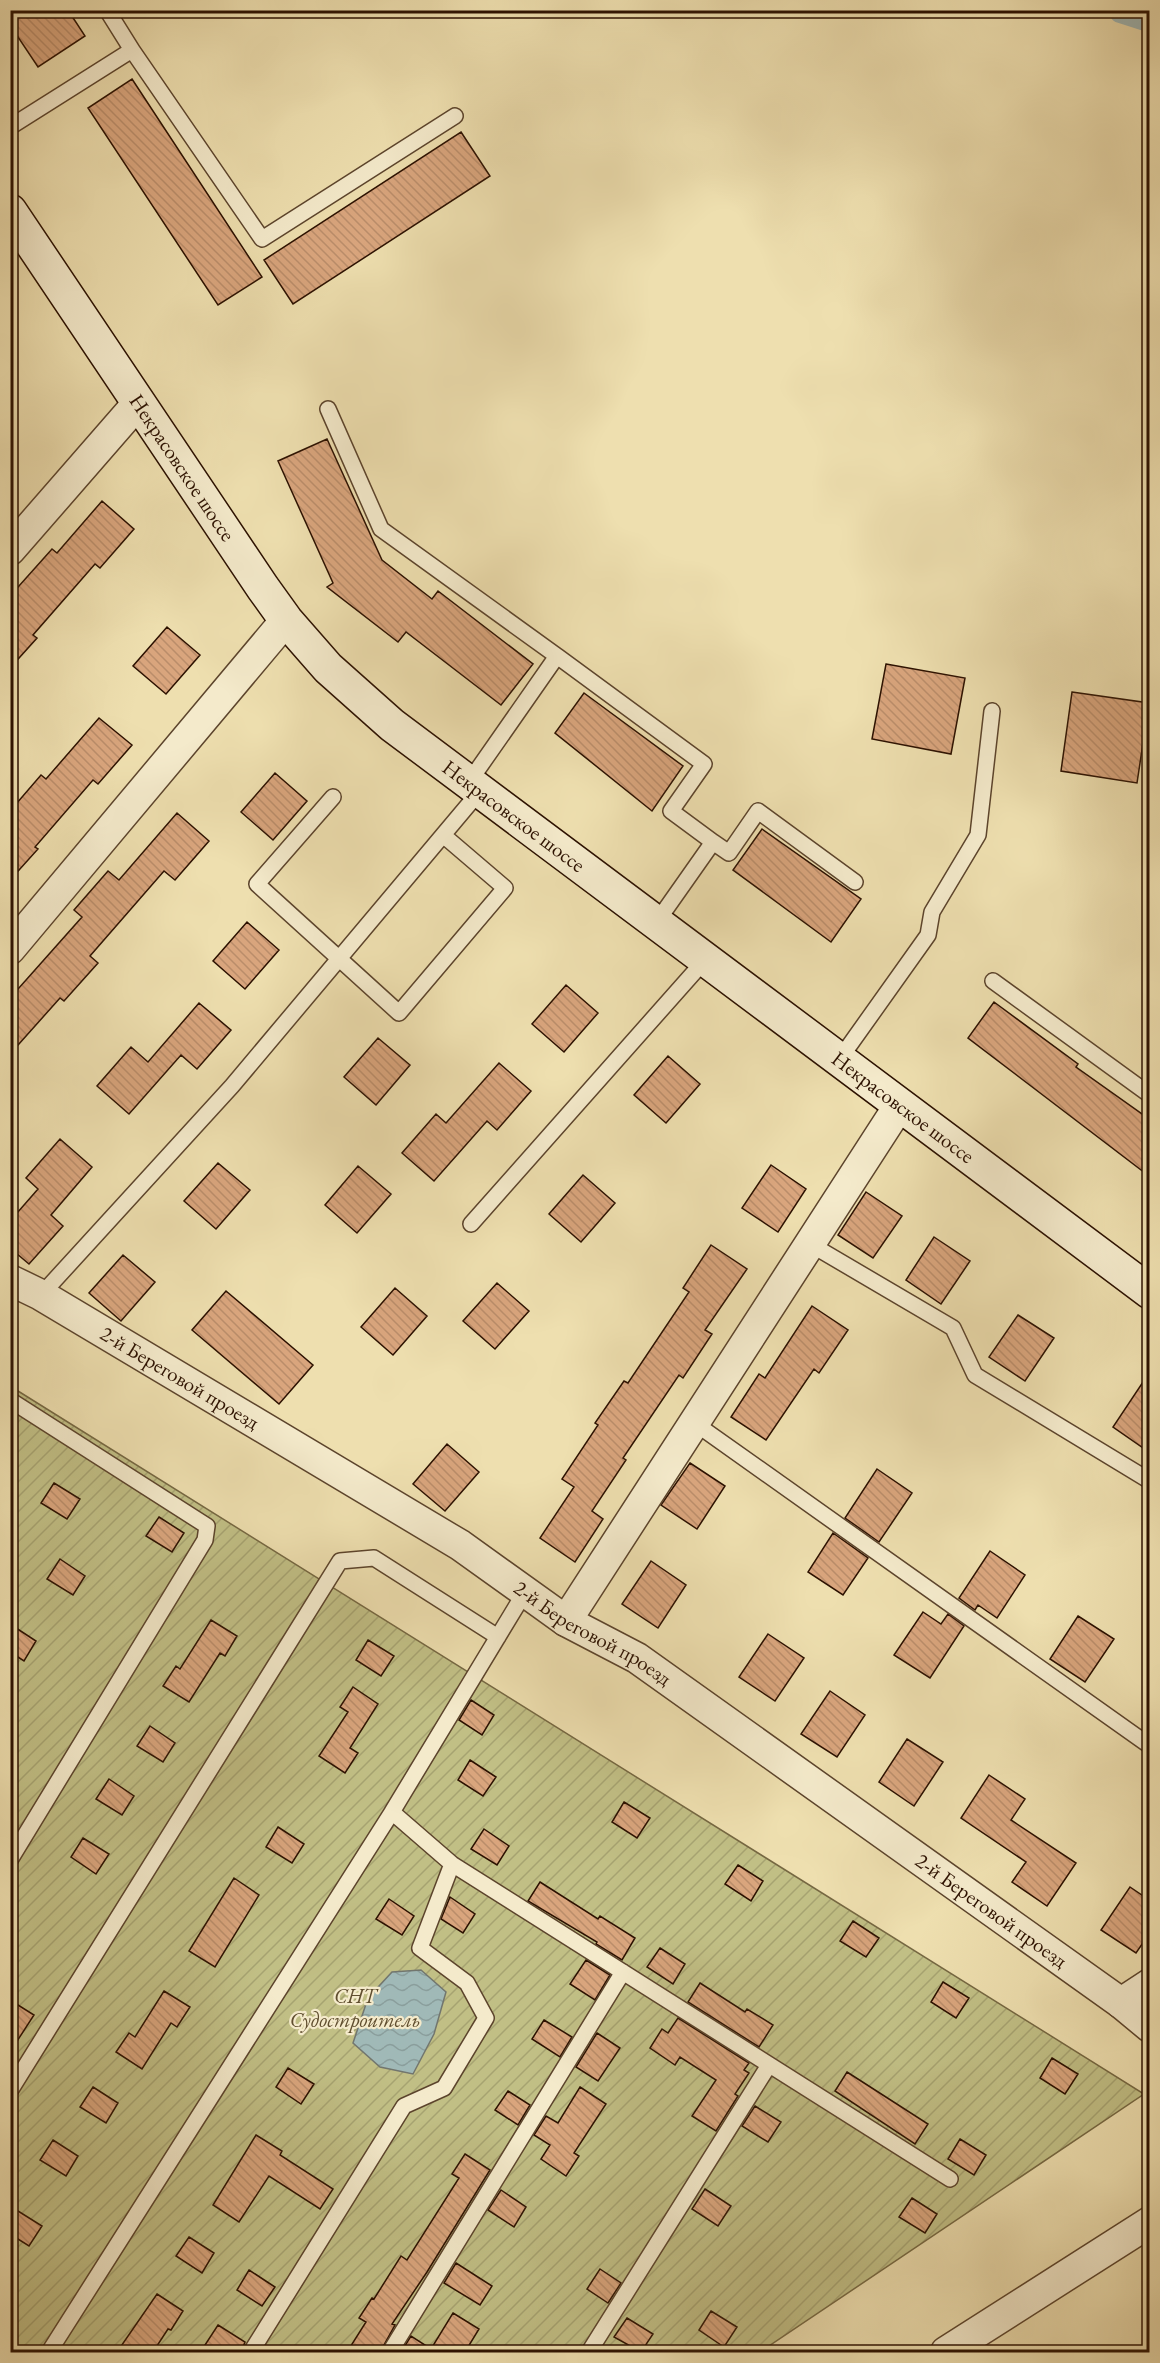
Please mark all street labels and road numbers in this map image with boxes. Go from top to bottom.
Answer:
street label: Некрасовское шоссе [124,388,242,546]
street label: Некрасовское шоссе [437,753,591,878]
street label: Некрасовское шоссе [826,1045,980,1169]
street label: 2-й Береговой проезд [96,1319,265,1435]
street label: 2-й Береговой проезд [509,1574,678,1692]
street label: 2-й Береговой проезд [910,1847,1073,1974]

